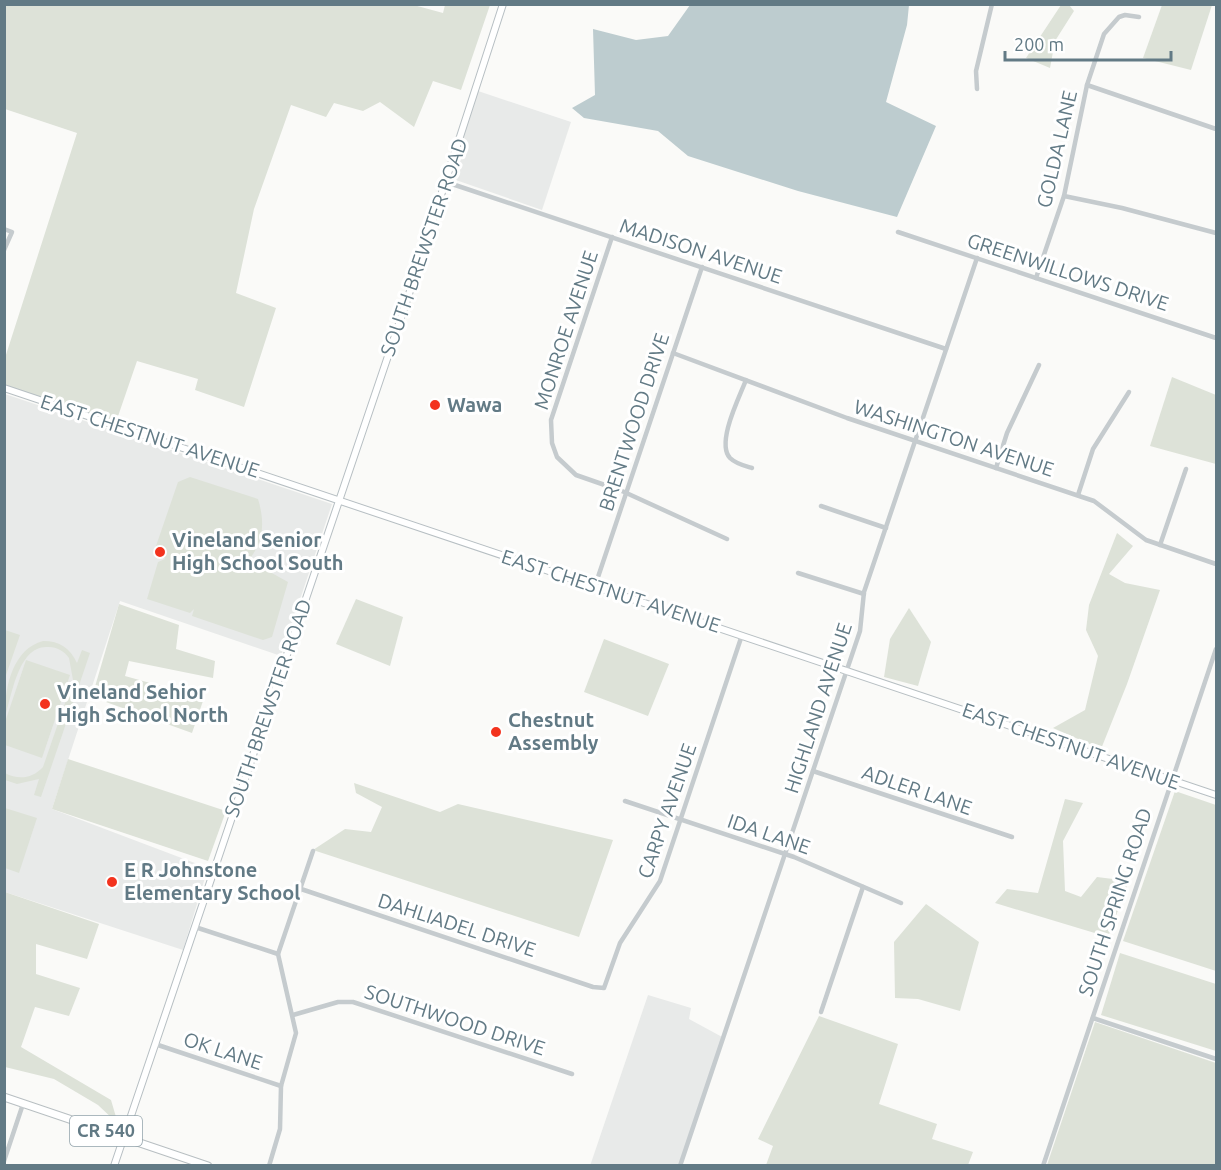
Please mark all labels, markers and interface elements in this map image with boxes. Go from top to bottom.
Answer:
scale bar [1005,24,1172,62]
text: 200 m [1014,34,1064,54]
street label: GOLDA LANE [1032,88,1081,210]
street label: SOUTH BREWSTER ROAD [375,135,472,359]
street label: MADISON AVENUE [617,213,785,288]
street label: GREENWILLOWS DRIVE [965,228,1172,315]
street label: MONROE AVENUE [529,247,602,412]
street label: BRENTWOOD DRIVE [594,330,673,514]
street label: EAST CHESTNUT AVENUE [38,389,262,482]
place label: Wawa [447,393,502,416]
street label: WASHINGTON AVENUE [851,394,1057,481]
marker: Wawa [428,398,442,412]
place label: Vineland Senior High School South [172,528,343,574]
street label: EAST CHESTNUT AVENUE [499,544,723,637]
marker: Vineland Senior High School South [153,545,167,559]
street label: SOUTH BREWSTER ROAD [219,596,316,820]
street label: HIGHLAND AVENUE [779,620,856,796]
place label: Vineland Sehior High School North [57,680,229,726]
marker: Vineland Sehior High School North [38,697,52,711]
street label: EAST CHESTNUT AVENUE [959,697,1183,794]
place label: Chestnut Assembly [508,708,599,754]
marker: Chestnut Assembly [489,725,503,739]
street label: CARPY AVENUE [633,740,700,881]
street label: ADLER LANE [859,760,975,819]
street label: SOUTH SPRING ROAD [1073,805,1156,999]
street label: IDA LANE [725,809,814,858]
place label: E R Johnstone Elementary School [124,858,300,904]
marker: E R Johnstone Elementary School [105,875,119,889]
street label: DAHLIADEL DRIVE [375,888,539,961]
street label: SOUTHWOOD DRIVE [362,979,548,1060]
street label: OK LANE [181,1027,265,1074]
road number: CR 540 [70,1116,142,1146]

